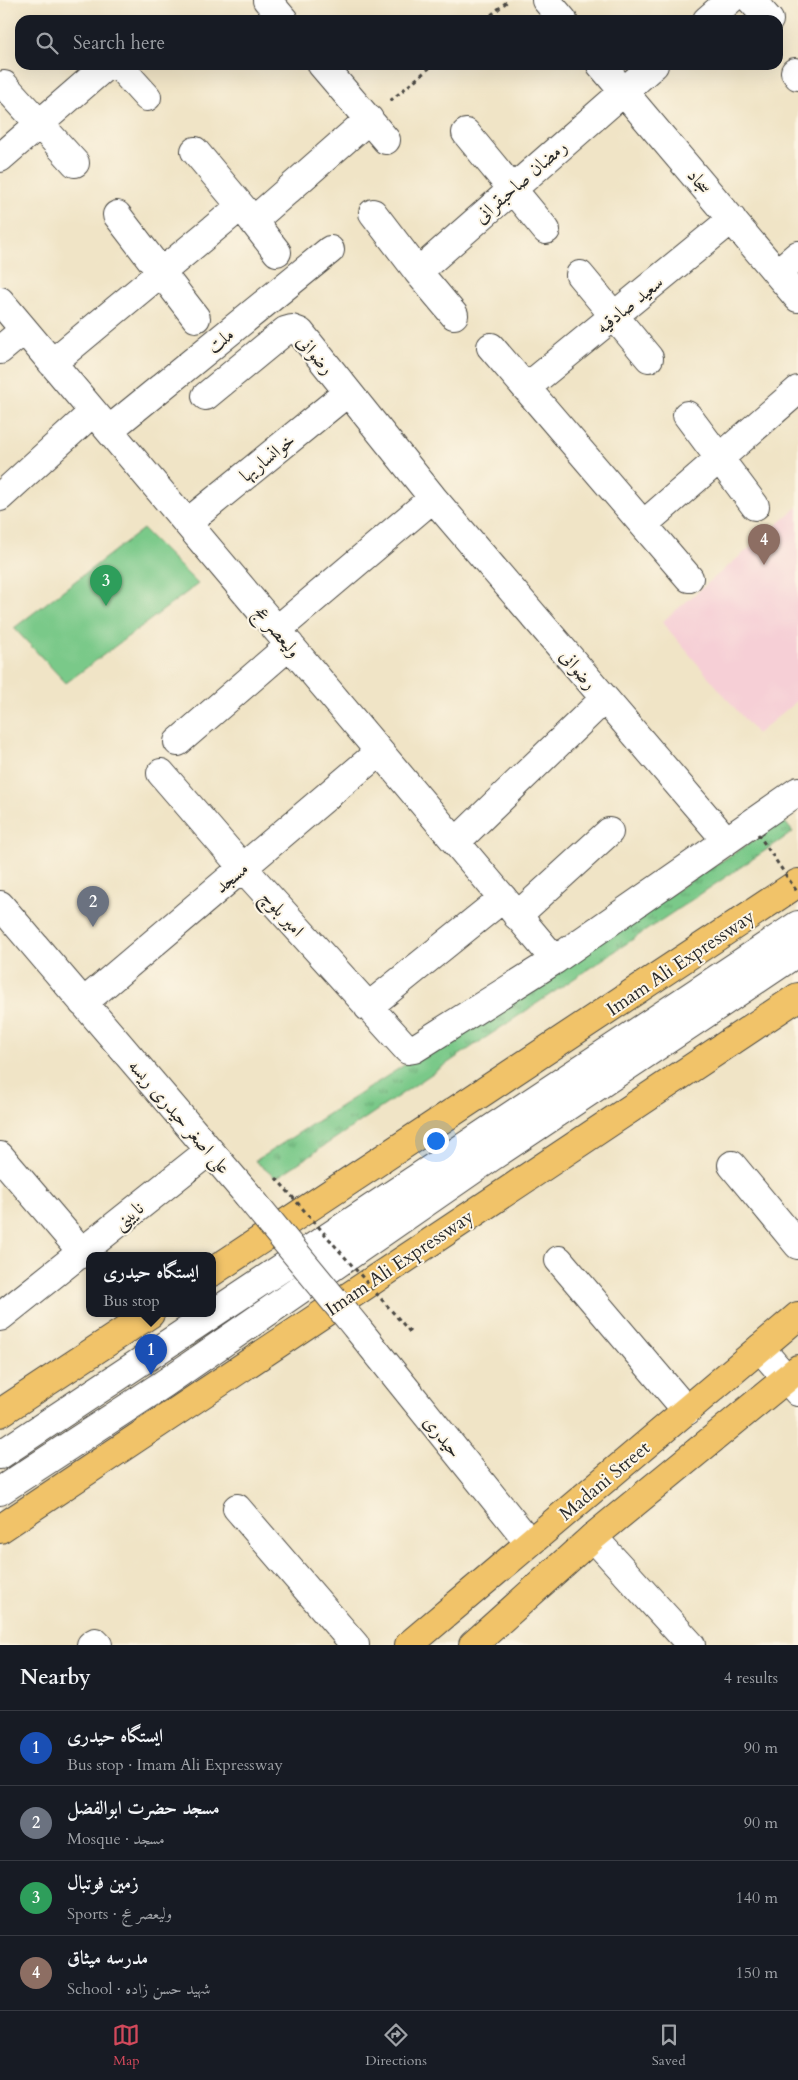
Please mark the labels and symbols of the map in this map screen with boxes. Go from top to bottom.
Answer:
street label: رمضان صاحبقرانی [469,134,573,229]
street label: سجاد [681,163,718,200]
street label: سعید صادقیه [590,269,669,340]
street label: ملت [202,322,240,360]
street label: رضوانی [291,329,340,380]
street label: خوانساریها [234,427,301,488]
pin: 4 [748,524,780,565]
pin: 3 [90,565,122,606]
street label: ولیعصر عج [245,600,307,665]
street label: رضوانی [554,644,603,695]
street label: مسجد [209,856,254,900]
street label: امیر بلوچ [252,885,310,945]
pin: 2 [77,886,109,927]
street label: Imam Ali Expressway [601,903,760,1022]
street label: علی اصغر حیدری ریسه [121,1054,236,1180]
your location [423,1128,449,1154]
street label: نایینی [108,1195,149,1236]
street label: Imam Ali Expressway [320,1203,479,1322]
pin: 1 [135,1334,167,1375]
street label: حیدری [417,1410,467,1464]
street label: Madani Street [554,1435,656,1527]

